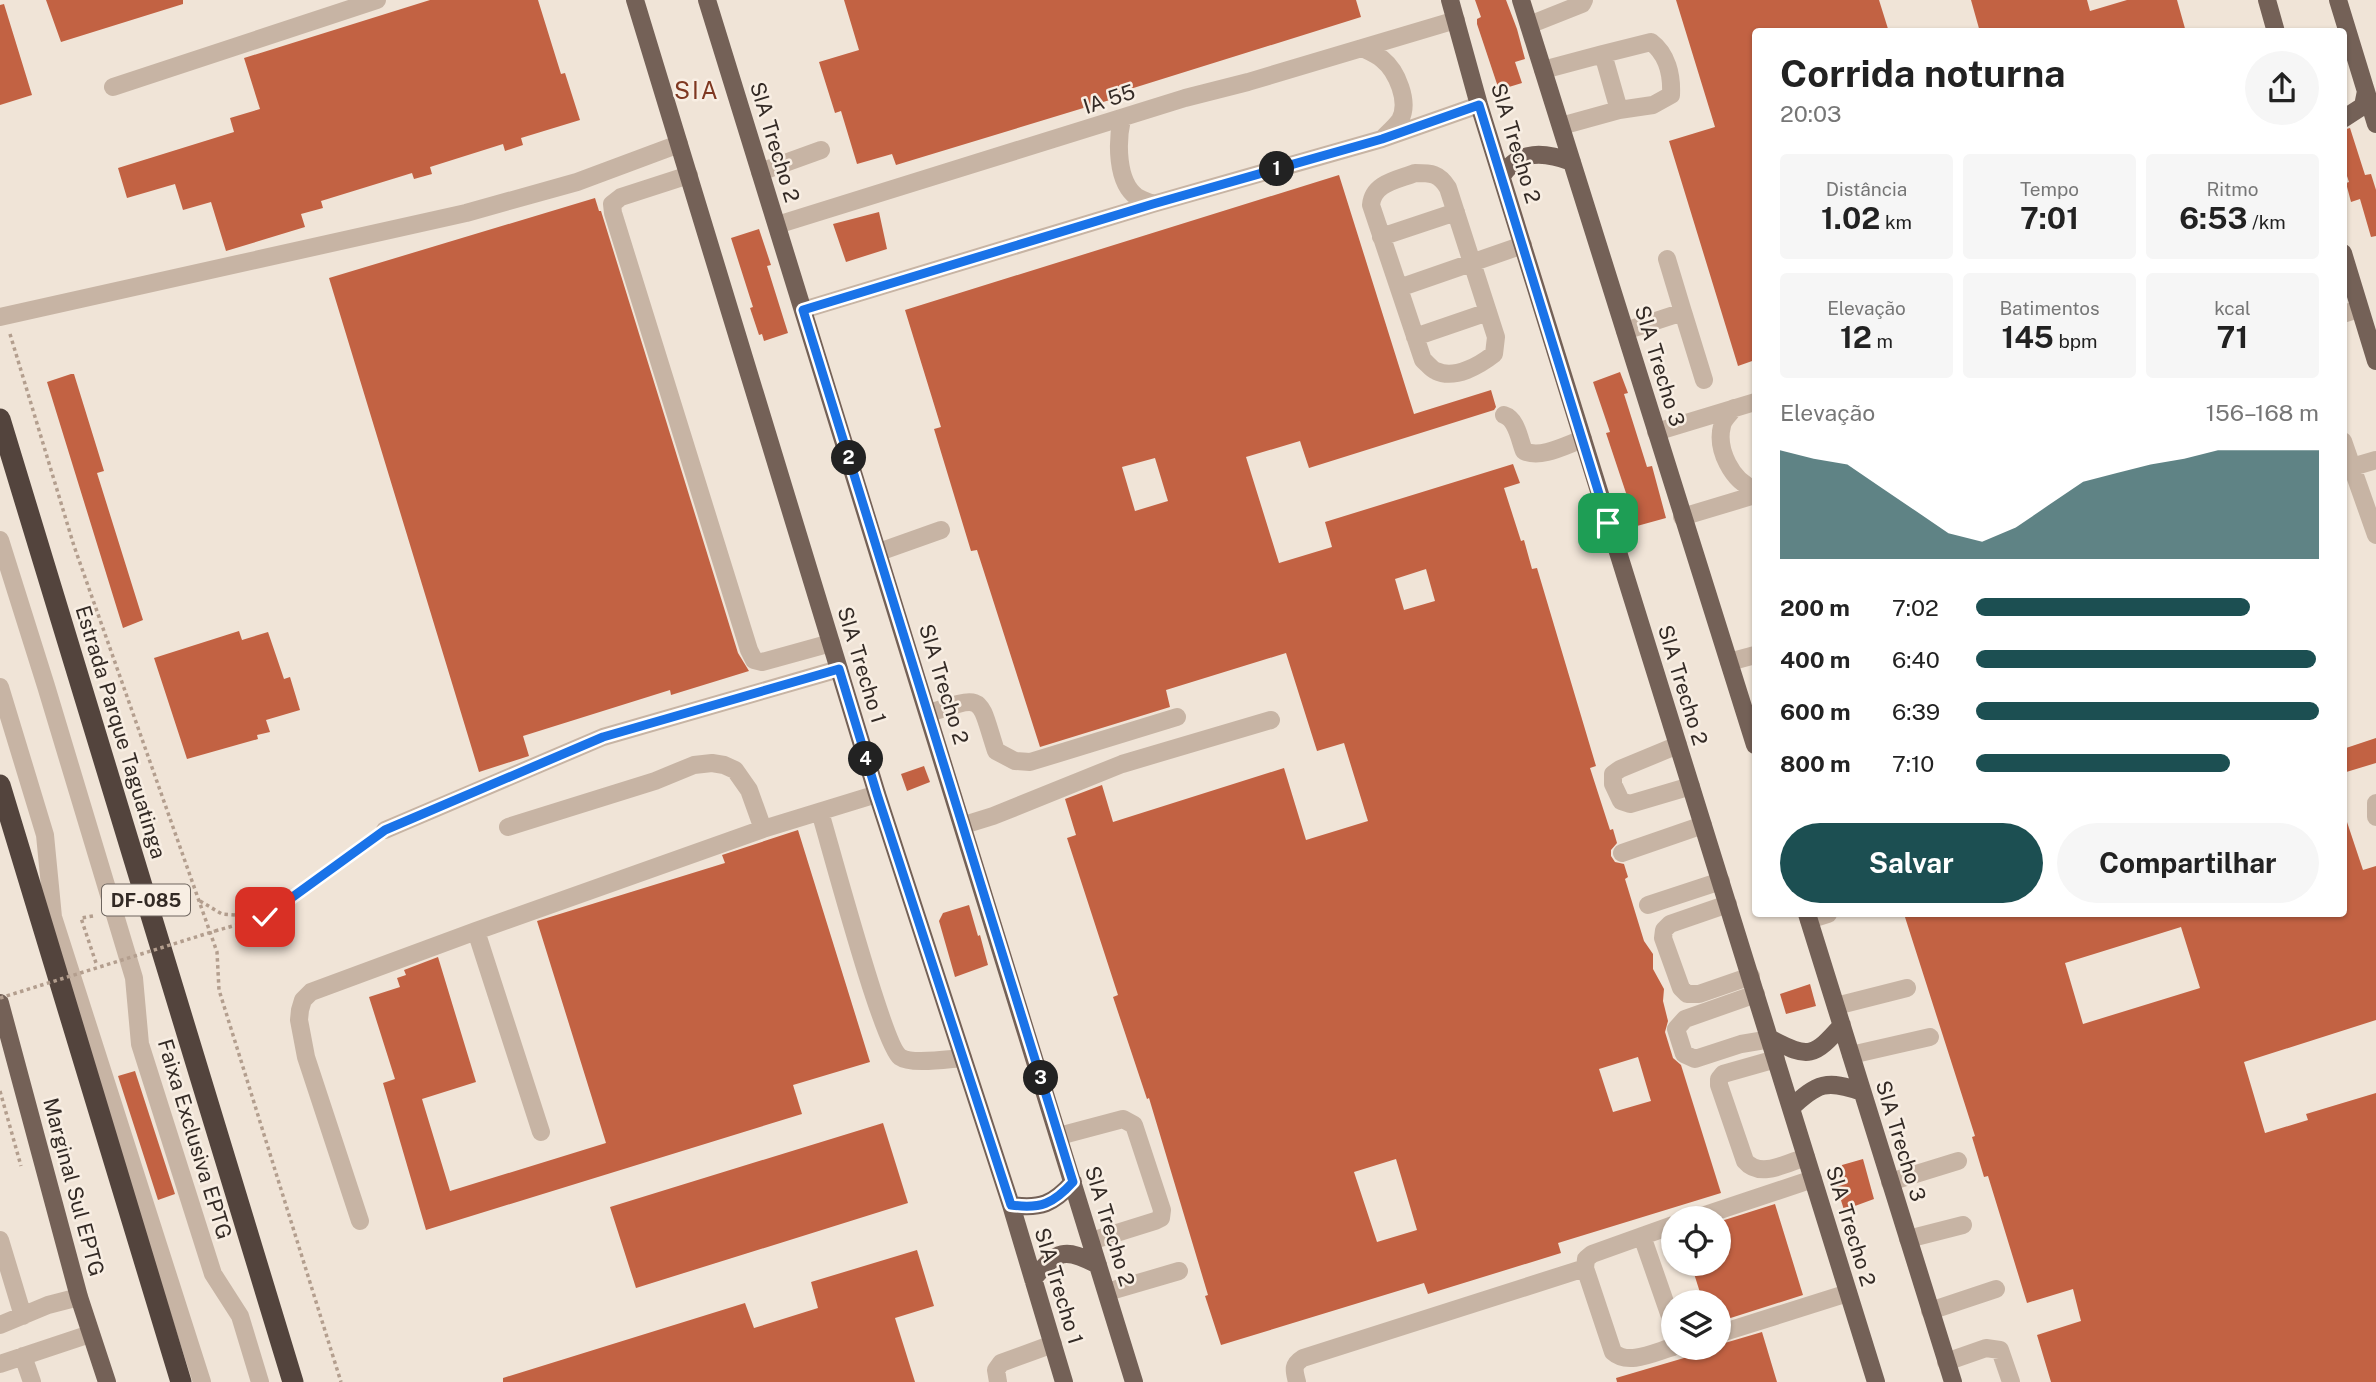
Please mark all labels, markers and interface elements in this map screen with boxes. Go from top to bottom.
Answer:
text: Corrida noturna [1780,51,2066,96]
button: share [2245,51,2319,125]
district label: SIA [674,76,720,104]
street label: SIA Trecho 2 [745,79,805,205]
street label: IA 55 [1080,79,1138,119]
street label: SIA Trecho 2 [1486,80,1546,206]
text: 20:03 [1780,100,1841,127]
pin: 1 [1260,152,1294,186]
text: 1 [1272,157,1281,179]
text: Distância [1826,178,1907,200]
text: Tempo [2020,178,2079,200]
text: Ritmo [2206,178,2259,200]
text: 1.02 [1821,200,1880,236]
text: 7:01 [2020,200,2079,236]
text: 6:53 [2179,200,2247,236]
text: km [1880,211,1912,233]
text: /km [2247,211,2286,233]
text: Elevação [1827,297,1906,319]
text: Batimentos [1999,297,2100,319]
text: kcal [2214,297,2251,319]
street label: SIA Trecho 3 [1630,303,1690,429]
text: 12 [1840,319,1872,355]
text: 145 [2001,319,2054,355]
text: 71 [2217,319,2248,355]
text: m [1872,330,1893,352]
text: bpm [2054,330,2098,352]
text: Elevação [1780,399,1875,426]
text: 156–168 m [2206,399,2319,426]
pin: 2 [832,440,866,476]
text: 2 [842,446,855,468]
pin [1578,493,1638,553]
icon: arrive [1589,504,1627,542]
text: 200 m [1780,594,1850,621]
text: 7:02 [1892,594,1939,621]
street label: Estrada Parque Taguatinga [71,602,171,862]
street label: SIA Trecho 1 [832,604,892,726]
street label: SIA Trecho 2 [914,621,974,747]
street label: SIA Trecho 2 [1653,622,1713,748]
text: 400 m [1780,646,1850,673]
text: 6:40 [1892,646,1940,673]
text: 600 m [1780,698,1850,725]
text: 6:39 [1892,698,1940,725]
pin: 4 [848,742,884,776]
text: 4 [859,747,872,769]
text: 800 m [1780,750,1851,777]
text: 7:10 [1892,750,1934,777]
button: Salvar [1780,823,2043,903]
button: Compartilhar [2057,823,2319,903]
road number: DF-085 [102,885,190,916]
pin [235,887,295,947]
icon: check [246,898,284,936]
street label: Faixa Exclusiva EPTG [153,1036,237,1242]
pin: 3 [1024,1060,1058,1096]
text: 3 [1034,1066,1047,1088]
street label: SIA Trecho 3 [1871,1078,1931,1204]
street label: Marginal Sul EPTG [38,1095,110,1279]
street label: SIA Trecho 2 [1080,1163,1140,1289]
street label: SIA Trecho 2 [1821,1163,1881,1289]
map controls [1661,1206,1731,1360]
button: locate [1661,1206,1731,1276]
street label: SIA Trecho 1 [1029,1225,1089,1347]
button: layers [1661,1290,1731,1360]

